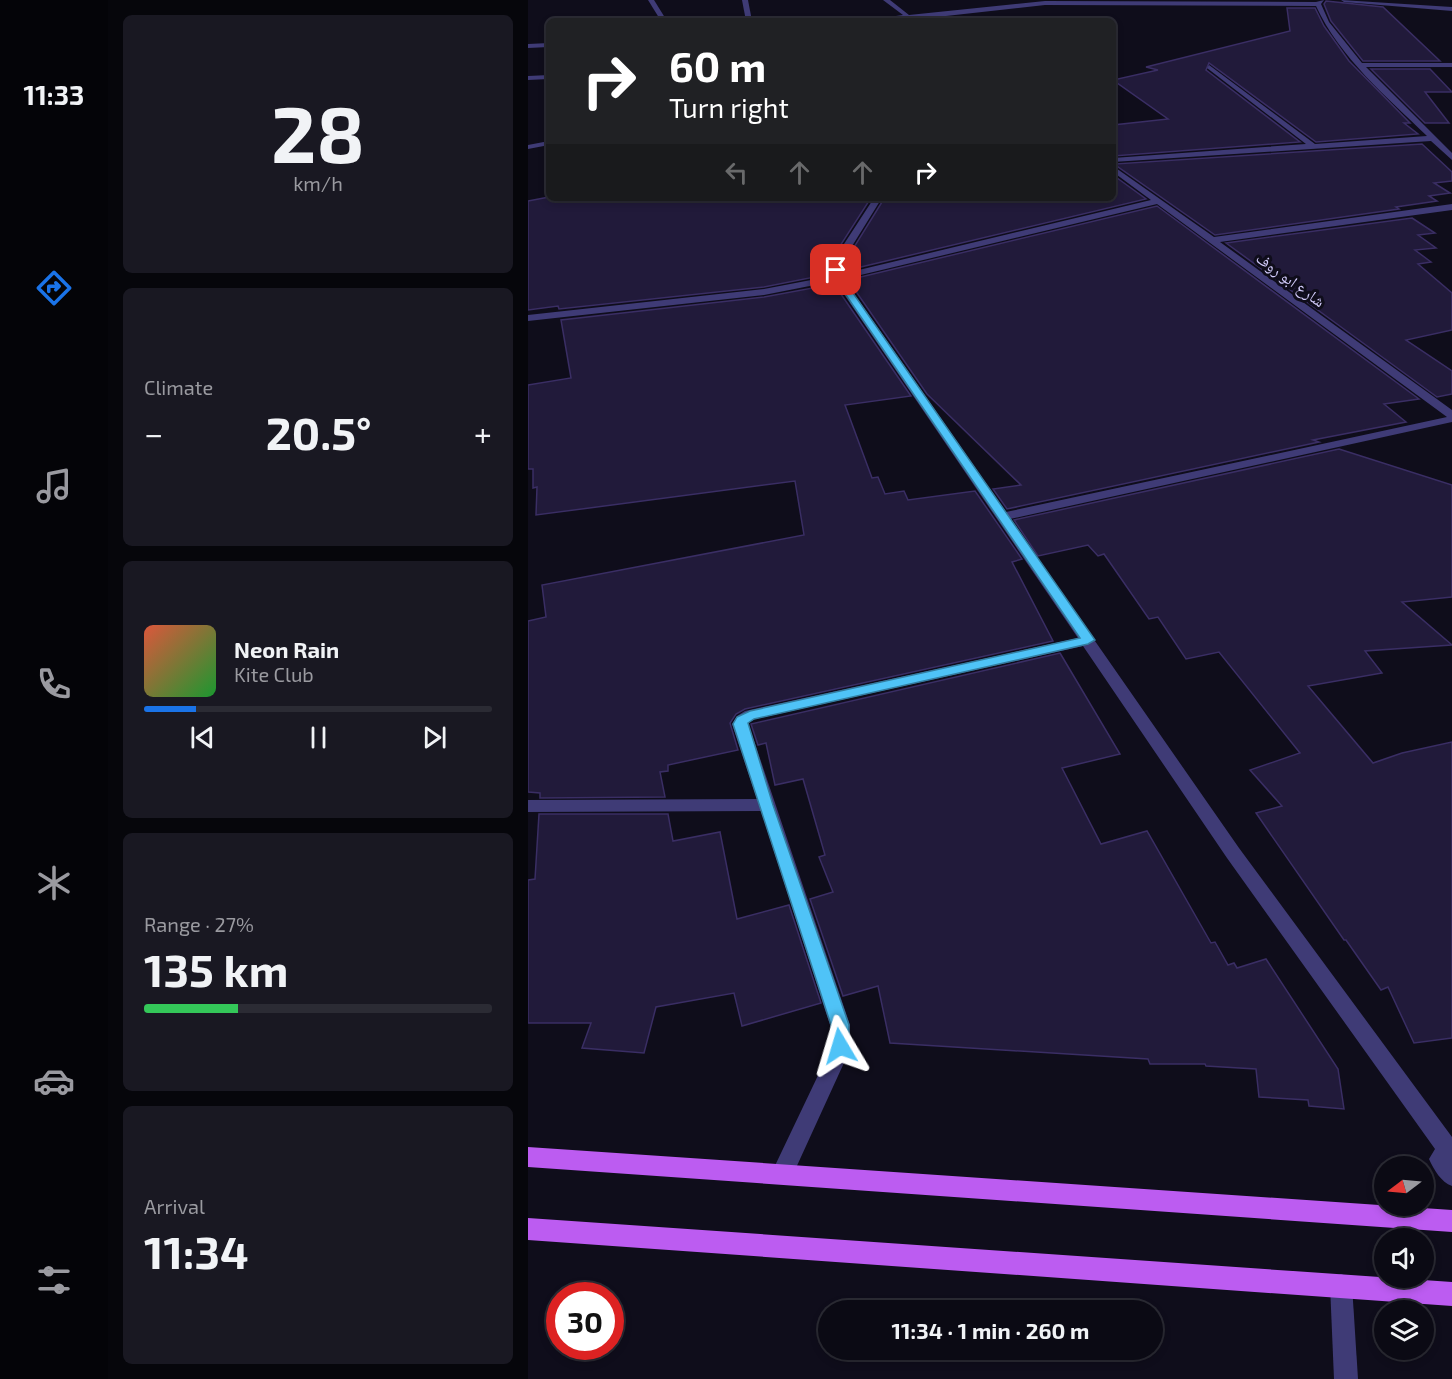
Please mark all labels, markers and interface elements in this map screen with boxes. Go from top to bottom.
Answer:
text: 60 m [669,40,766,90]
icon: right [570,42,648,120]
text: 11:33 [24,78,84,110]
text: 28 [271,85,365,179]
text: Turn right [669,91,789,123]
icon: left [720,156,753,189]
icon: ahead [783,156,816,189]
icon: ahead [846,156,879,189]
icon: right [909,156,942,189]
text: km/h [293,171,343,195]
pin [810,244,861,295]
street label: شارع ابو روف [1252,248,1329,312]
icon: arrive [819,253,852,286]
icon: directions [33,267,75,309]
text: Climate [144,375,213,399]
text: 20.5° [266,405,371,459]
text: − [144,413,163,453]
text: + [474,413,492,453]
icon: music [33,465,75,507]
text: Neon Rain [234,636,339,662]
text: Kite Club [234,662,314,686]
icon: phone [33,663,75,705]
icon: previous [186,721,219,754]
icon: pause [302,721,335,754]
icon: next [418,721,451,754]
icon: climate [33,862,75,904]
text: Range · 27% [144,912,254,936]
text: 135 km [144,942,288,996]
position arrow [808,1014,872,1078]
icon: car [33,1060,75,1102]
north arrow [1374,1156,1434,1216]
map controls [1374,1156,1434,1360]
text: Arrival [144,1194,205,1218]
text: 11:34 [144,1224,249,1278]
button: sound [1374,1228,1434,1288]
icon: filters [33,1259,75,1301]
speed limit sign: 30 [546,1282,624,1360]
button: layers [1374,1300,1434,1360]
text: 11:34 · 1 min · 260 m [892,1317,1089,1343]

